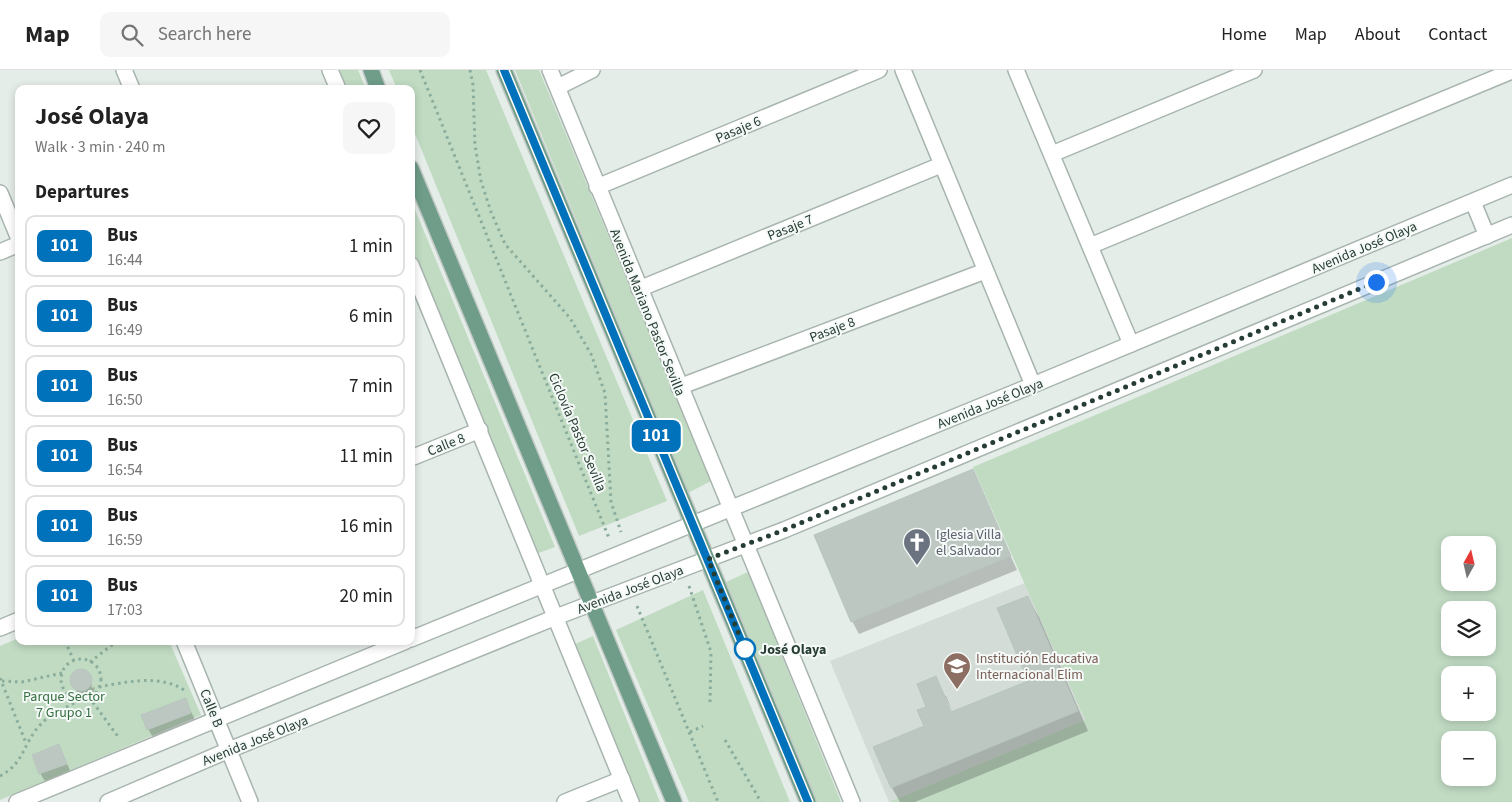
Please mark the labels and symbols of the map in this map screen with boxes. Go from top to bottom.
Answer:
street label: Pasaje 6 [713,111,764,148]
street label: Pasaje 7 [765,210,816,246]
street label: Avenida José Olaya [1309,217,1420,279]
street label: Avenida Mariano Pastor Sevilla [604,226,690,399]
your location [1364,270,1389,295]
street label: Pasaje 8 [807,312,858,348]
street label: Ciclovía Pastor Sevilla [543,370,611,495]
street label: Avenida José Olaya [934,374,1046,434]
line badge: 101 [627,420,685,452]
street label: Calle 8 [425,428,468,461]
place label: Iglesia Villa el Salvador [936,525,1001,561]
church icon: Iglesia Villa el Salvador [902,527,932,566]
north arrow [1441,536,1496,591]
street label: Avenida José Olaya [574,560,687,619]
marker: José Olaya [734,638,756,660]
place label: José Olaya [760,640,826,660]
place label: Institución Educativa Internacional Elim [976,649,1099,685]
school or university icon: Institución Educativa Internacional Elim [942,651,972,690]
street label: Calle B [194,686,228,731]
park label: Parque Sector 7 Grupo 1 [23,687,105,723]
street label: Avenida José Olaya [199,711,311,771]

